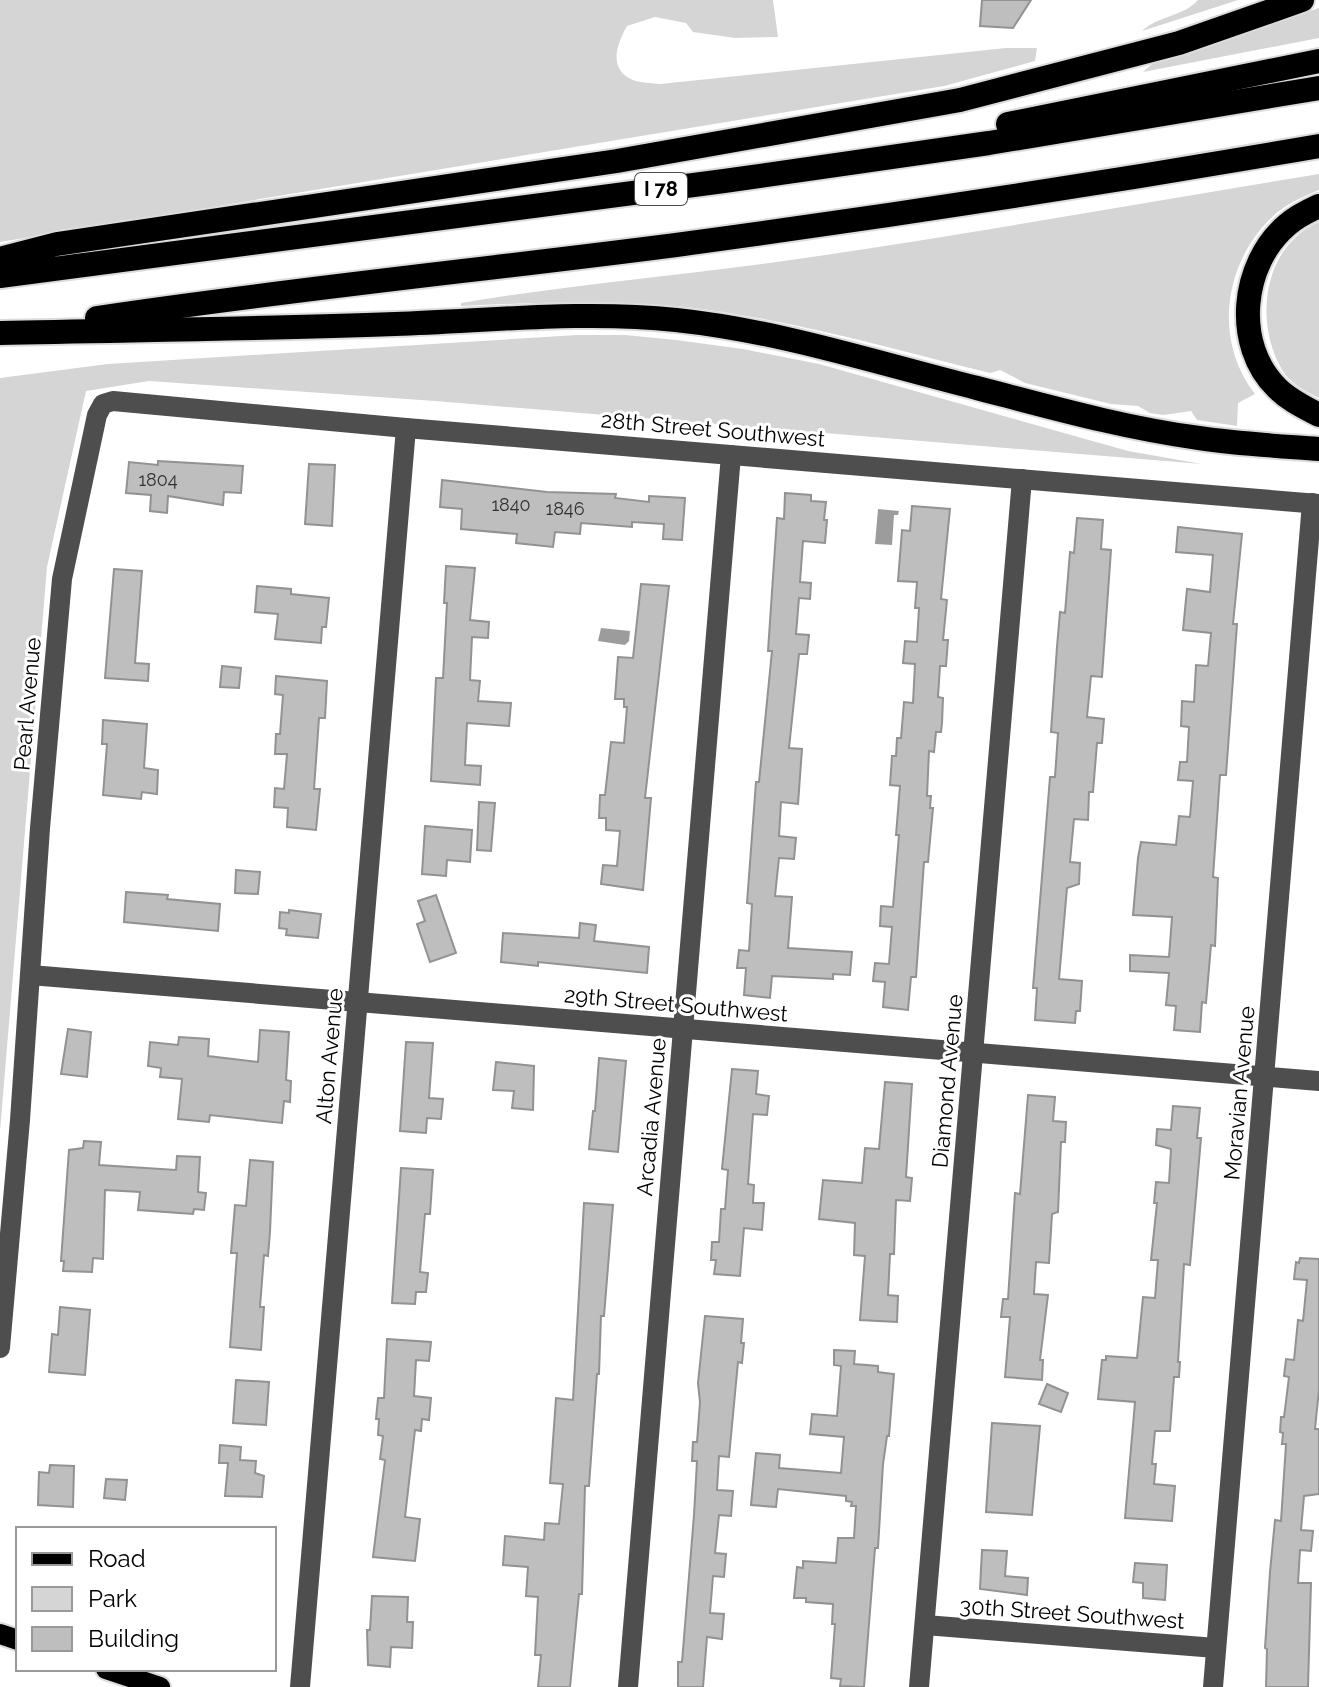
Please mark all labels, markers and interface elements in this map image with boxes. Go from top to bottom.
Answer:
road number: I 78 [635,173,687,205]
street label: 28th Street Southwest [600,406,827,452]
house number: 1804 [138,469,178,490]
house number: 1840 [491,494,531,515]
house number: 1846 [545,498,585,519]
street label: Pearl Avenue [8,636,46,772]
street label: 29th Street Southwest [563,981,790,1027]
street label: Alton Avenue [310,987,348,1125]
street label: Diamond Avenue [926,993,968,1169]
street label: Moravian Avenue [1218,1005,1260,1181]
street label: Arcadia Avenue [631,1037,671,1197]
legend [16,1527,276,1671]
text: Road [88,1544,146,1573]
text: Park [88,1584,137,1613]
street label: 30th Street Southwest [959,1592,1186,1634]
text: Building [88,1624,179,1653]

